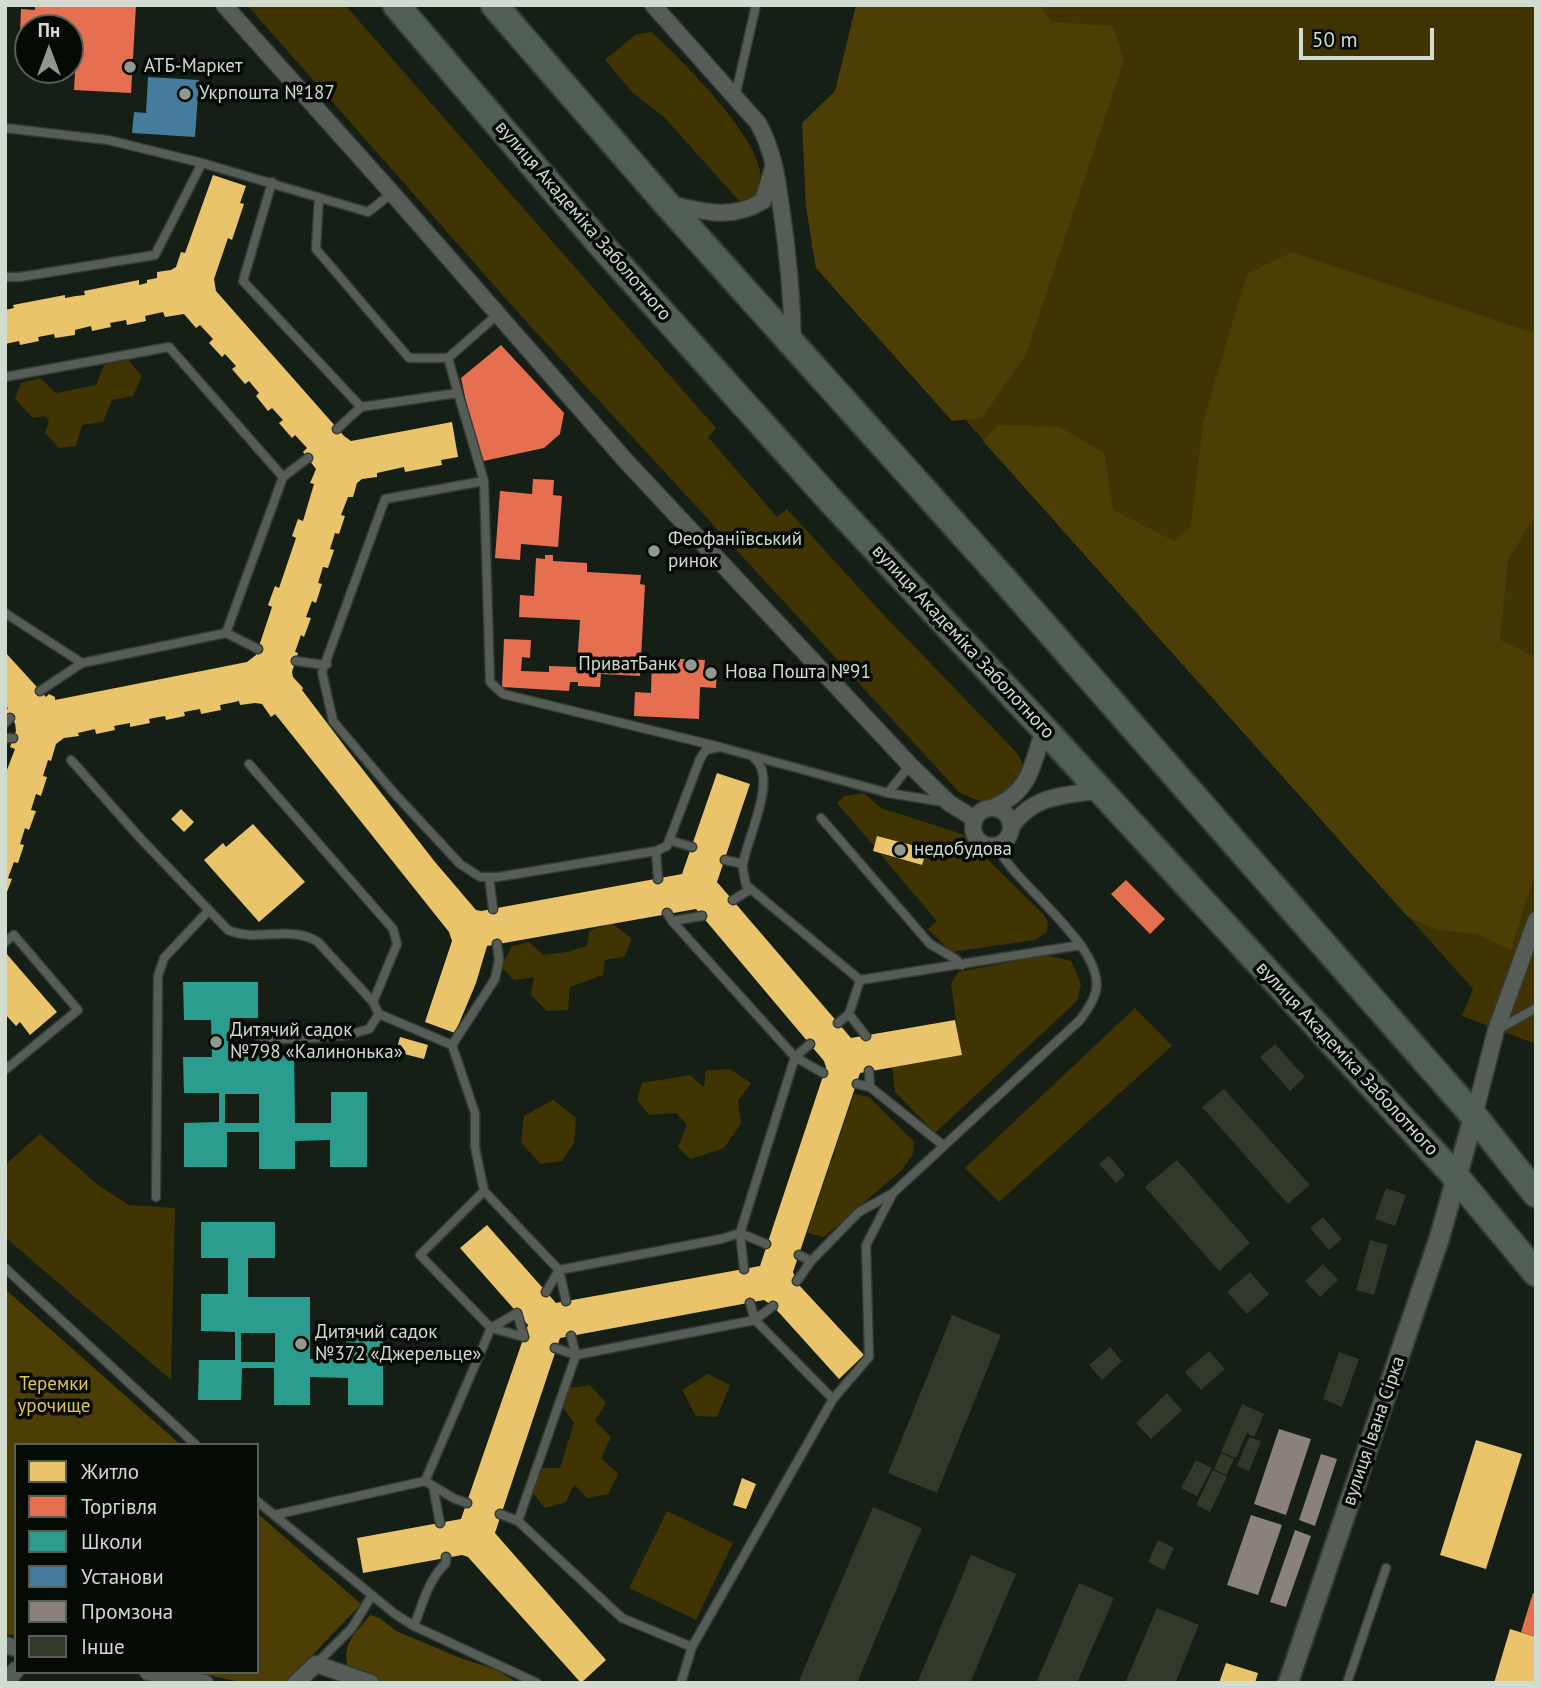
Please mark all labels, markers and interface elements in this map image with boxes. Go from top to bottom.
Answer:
north arrow [14,14,84,84]
scale bar [1303,14,1438,58]
text: Пн [38,18,60,42]
text: 50 m [1312,26,1358,53]
place label: АТБ-Маркет [144,56,242,78]
marker: АТБ-Маркет [122,59,138,75]
place label: Укрпошта №187 [199,83,335,105]
marker: Укрпошта №187 [177,86,193,102]
street label: вулиця Академіка Заболотного [490,116,676,326]
place label: Феофаніївський ринок [668,529,802,573]
street label: вулиця Академіка Заболотного [867,540,1059,744]
marker: Феофаніївський ринок [646,543,662,559]
place label: ПриватБанк [578,654,677,676]
marker: ПриватБанк [683,657,699,673]
place label: Нова Пошта №91 [725,662,871,684]
marker: Нова Пошта №91 [703,665,719,681]
place label: недобудова [914,839,1012,861]
marker: недобудова [892,842,908,858]
street label: вулиця Академіка Заболотного [1251,957,1443,1161]
place label: Дитячий садок №798 «Калинонька» [230,1020,403,1064]
marker: Дитячий садок №798 «Калинонька» [208,1034,224,1050]
place label: Дитячий садок №372 «Джерельце» [315,1322,481,1366]
marker: Дитячий садок №372 «Джерельце» [293,1336,309,1352]
street label: вулиця Івана Сірка [1338,1353,1410,1509]
park label: Теремки урочище [18,1374,90,1418]
legend [14,1443,259,1674]
text: Житло [81,1458,139,1485]
text: Торгівля [81,1493,157,1520]
text: Школи [81,1528,142,1555]
text: Установи [81,1563,164,1590]
text: Промзона [81,1598,173,1625]
text: Інше [81,1633,125,1660]

